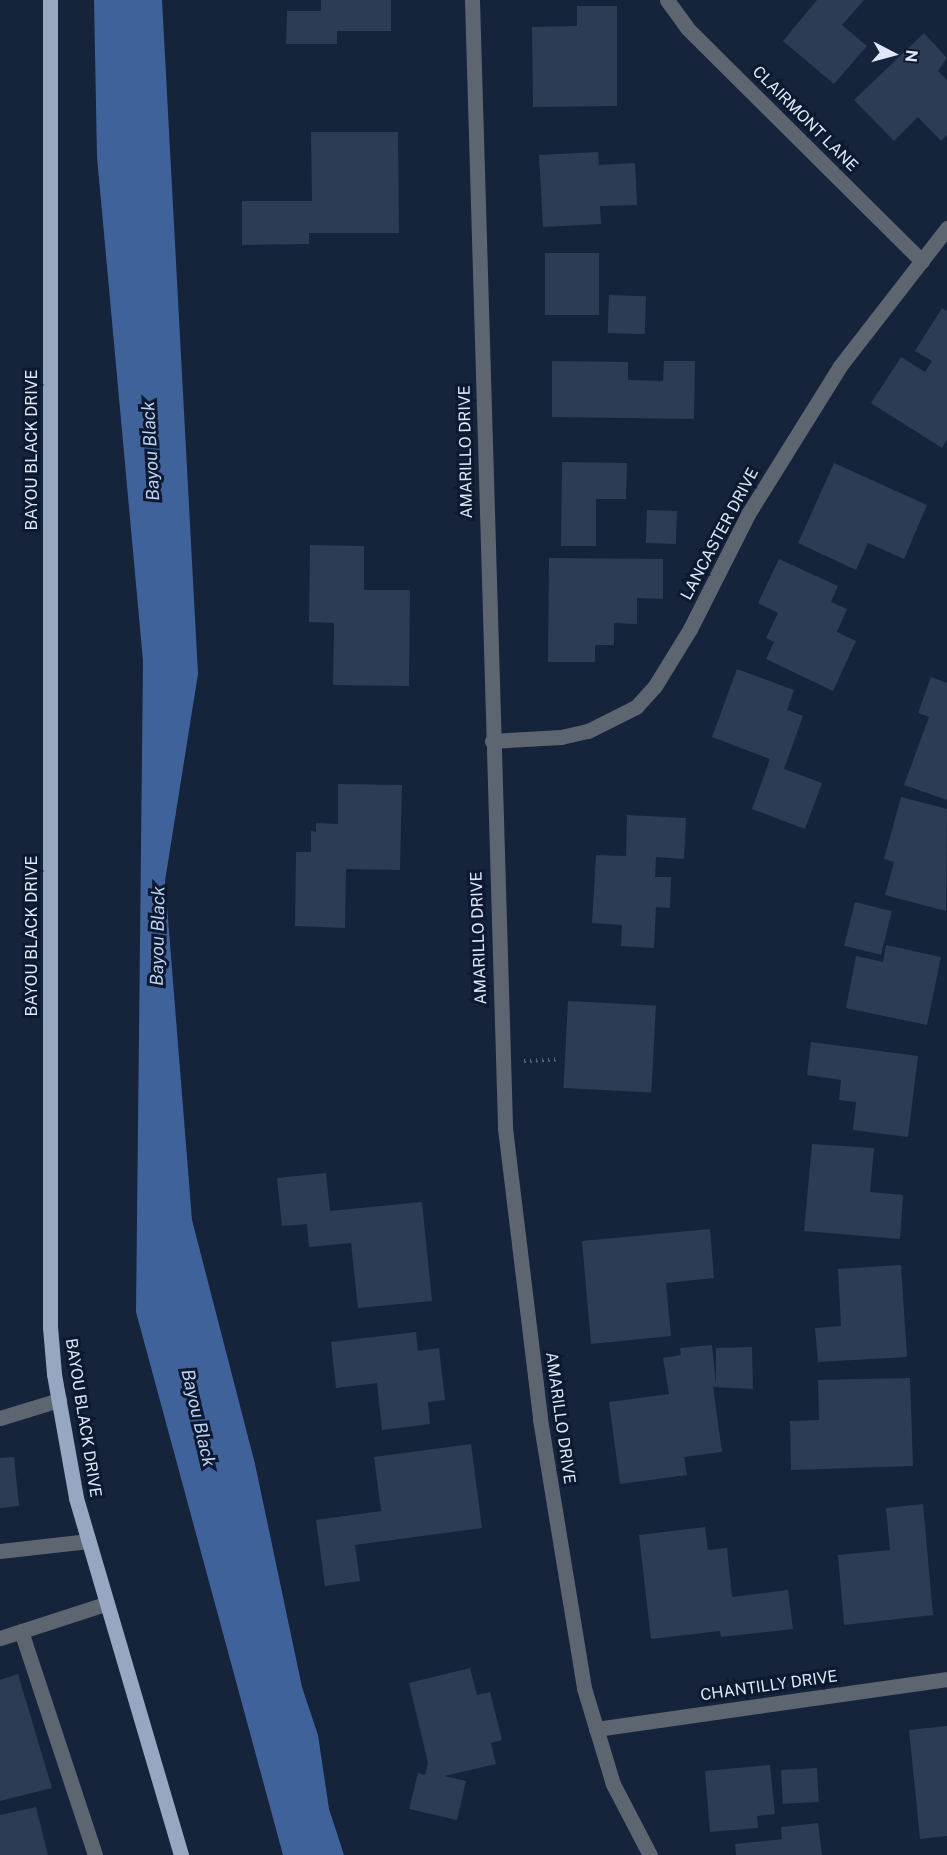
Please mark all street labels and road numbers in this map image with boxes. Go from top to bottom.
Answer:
street label: CLAIRMONT LANE [748,62,862,176]
street label: BAYOU BLACK DRIVE [22,370,42,530]
street label: AMARILLO DRIVE [455,385,477,519]
street label: LANCASTER DRIVE [677,465,763,603]
street label: BAYOU BLACK DRIVE [22,856,42,1016]
street label: AMARILLO DRIVE [467,871,491,1005]
street label: BAYOU BLACK DRIVE [61,1337,105,1499]
street label: AMARILLO DRIVE [541,1351,579,1485]
street label: CHANTILLY DRIVE [699,1667,839,1705]

